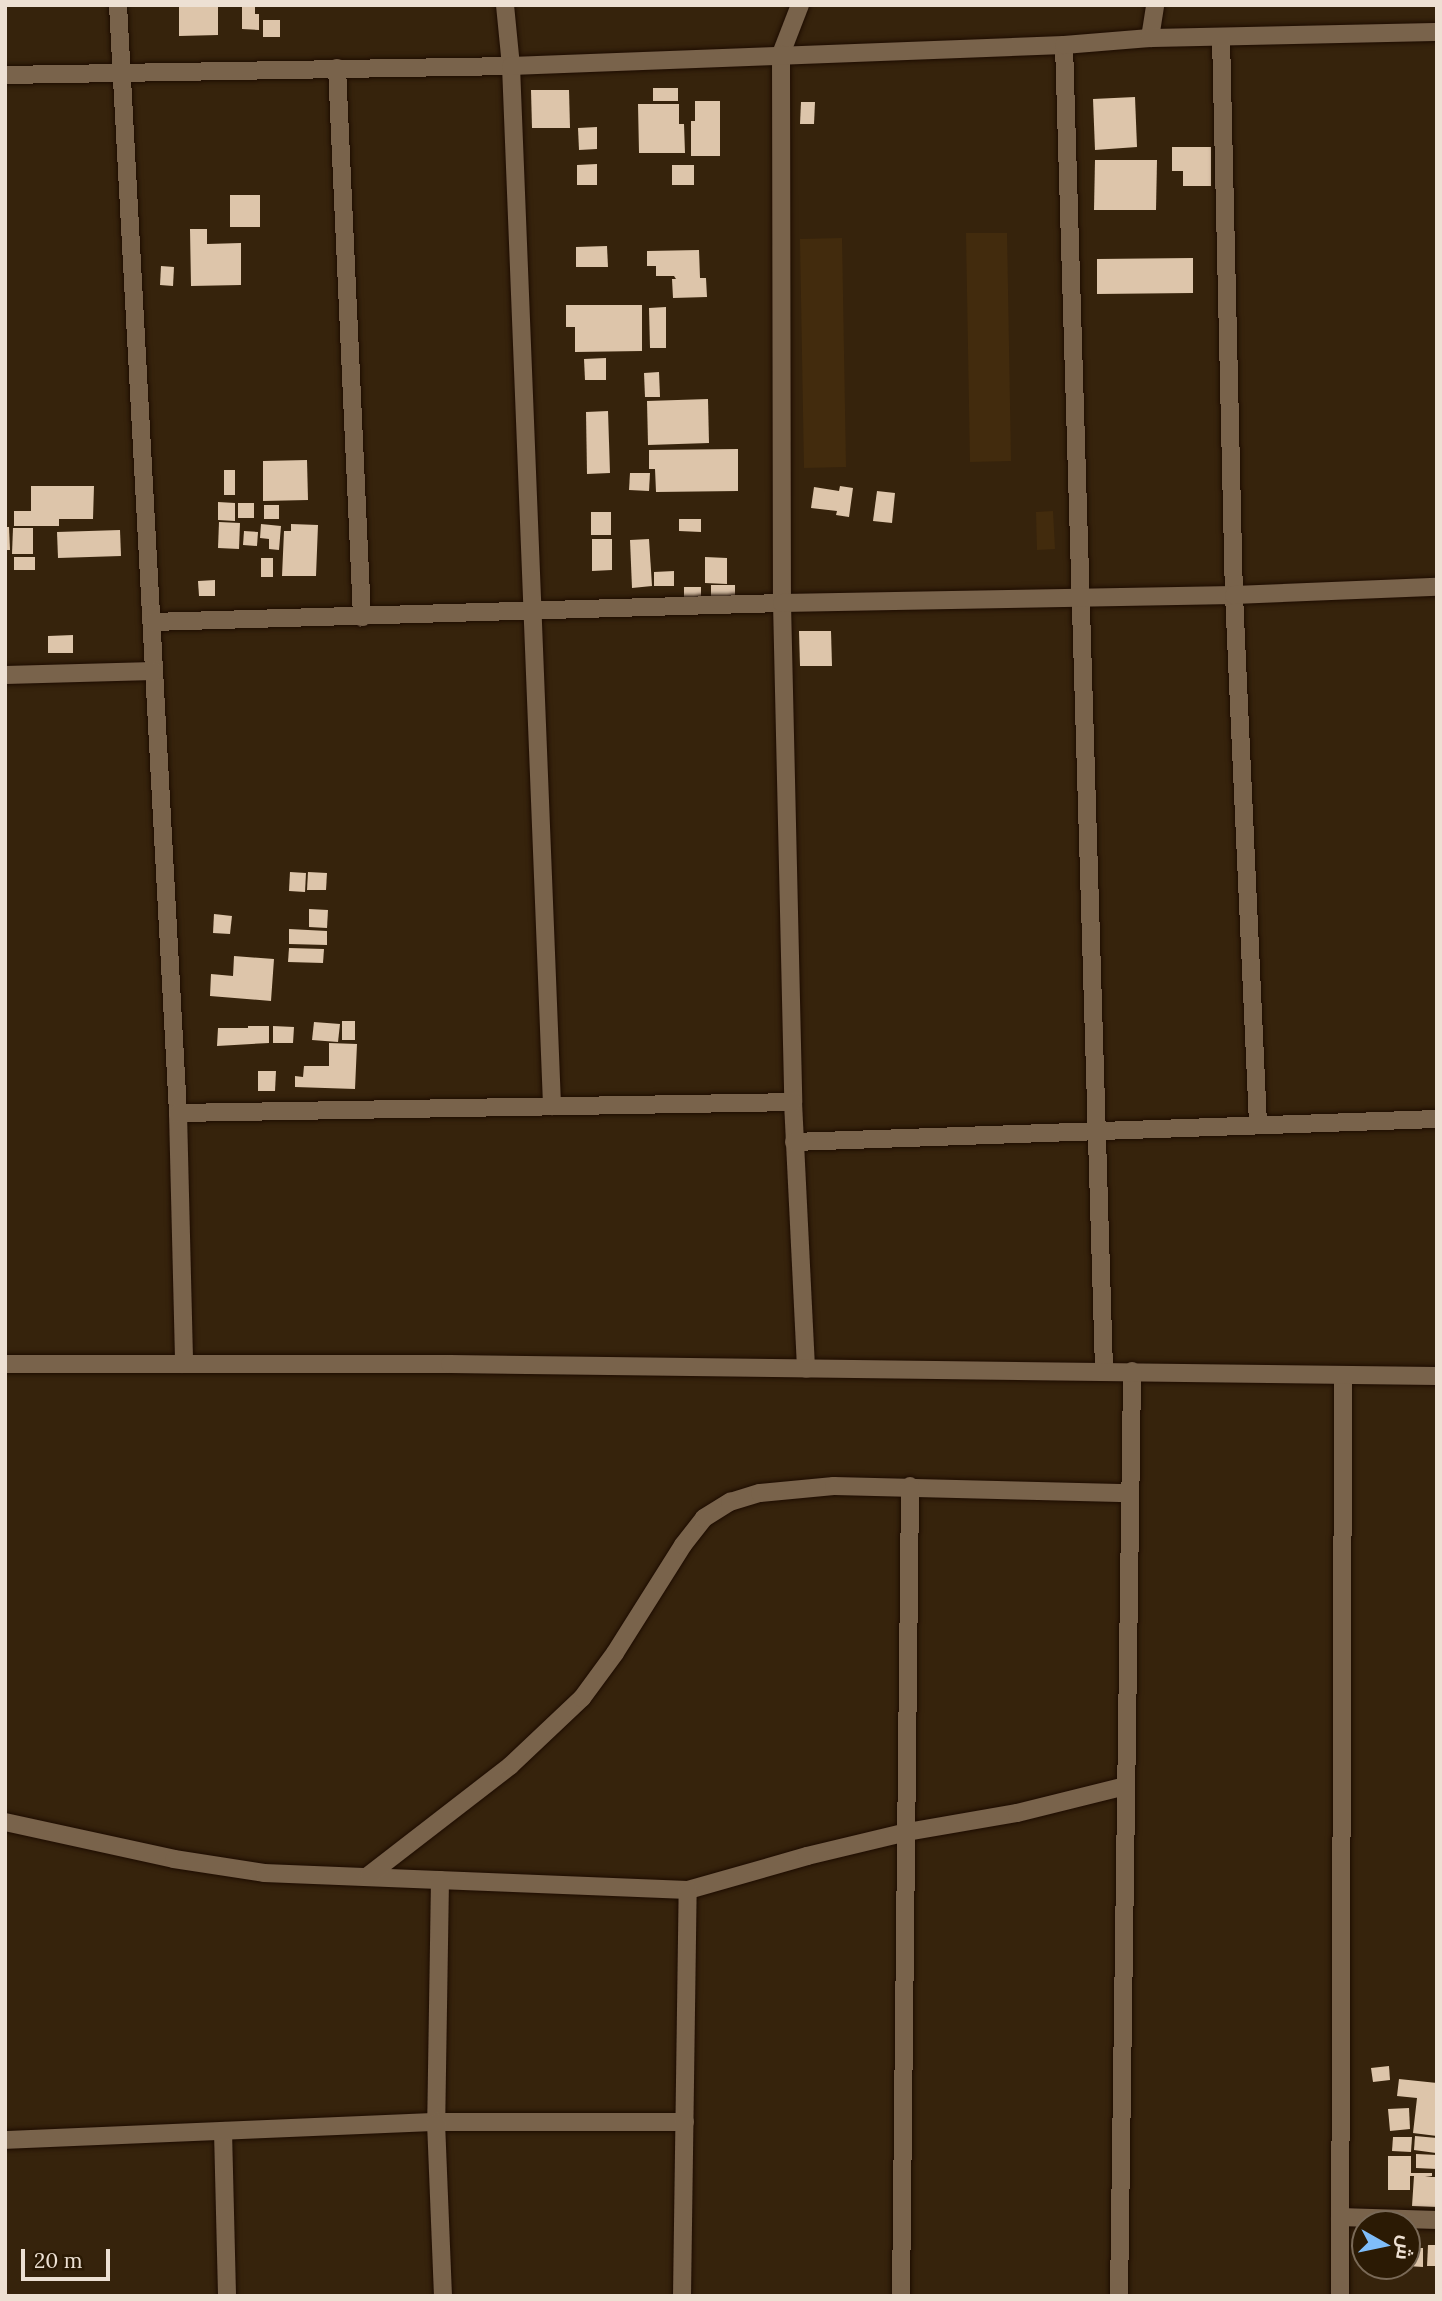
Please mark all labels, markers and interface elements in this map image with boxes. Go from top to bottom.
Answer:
north arrow [1351,2210,1421,2280]
scale bar [24,2234,114,2278]
text: ش [1391,2234,1419,2262]
text: 20 m [34,2247,83,2274]

